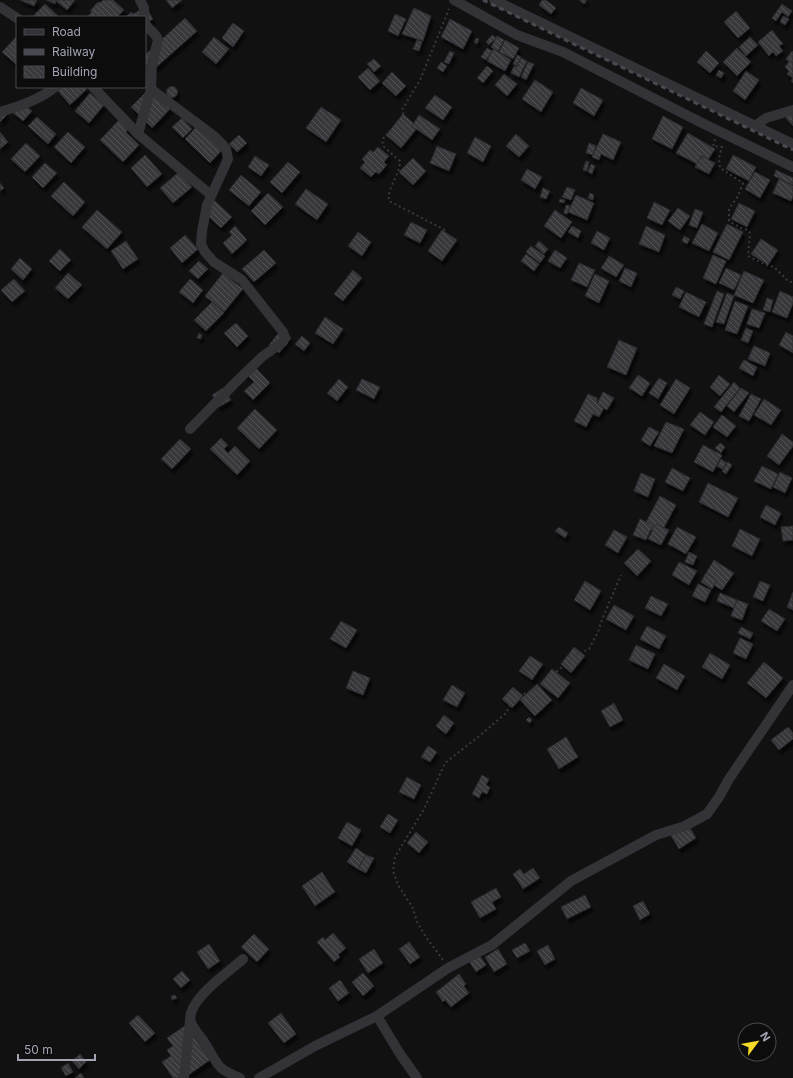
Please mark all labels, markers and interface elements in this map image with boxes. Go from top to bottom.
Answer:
legend [16,16,146,88]
text: Road [52,24,81,39]
text: Railway [52,44,96,59]
text: Building [52,64,97,79]
north arrow [737,1022,777,1062]
text: N [757,1029,774,1044]
scale bar [18,1036,95,1062]
text: 50 m [24,1042,53,1057]

